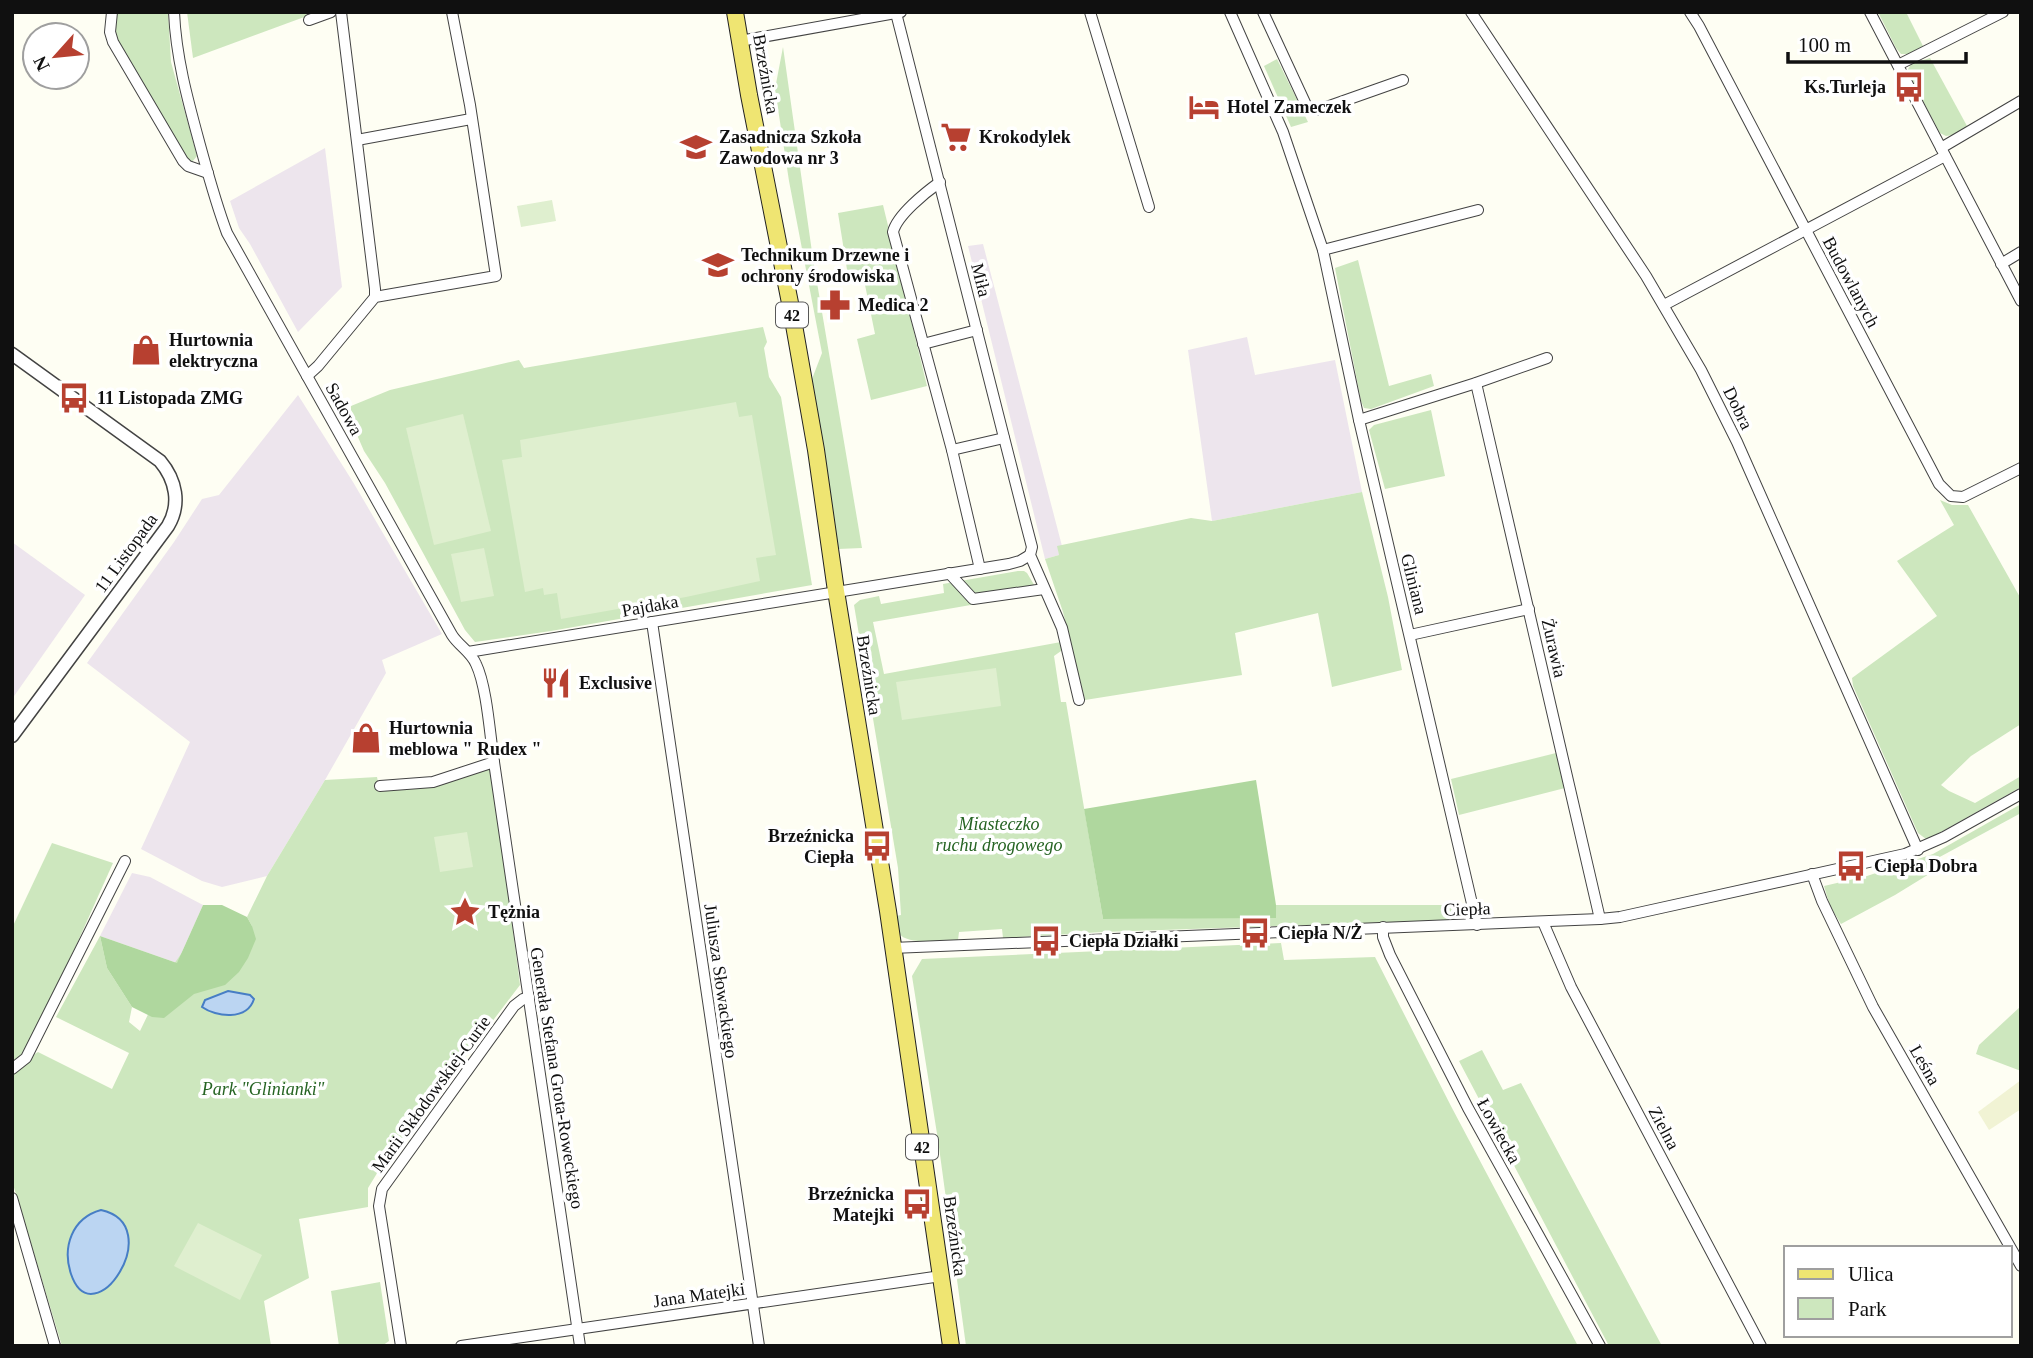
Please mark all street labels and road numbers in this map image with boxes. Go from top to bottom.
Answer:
street label: Brzeźnicka [749,32,783,116]
street label: Budowlanych [1819,233,1883,331]
street label: Miła [967,261,995,299]
road number: 42 [776,302,808,328]
street label: Sadowa [321,379,367,439]
street label: Dobra [1719,383,1757,433]
street label: 11 Listopada [91,510,161,596]
street label: Gliniana [1397,552,1431,616]
street label: Pajdaka [620,591,680,621]
street label: Żurawia [1538,617,1570,679]
street label: Brzeźnicka [853,633,885,717]
street label: Ciepła [1443,898,1491,920]
street label: Juliusza Słowackiego [700,903,742,1059]
street label: Generała Stefana Grota-Roweckiego [526,946,588,1210]
street label: Marii Skłodowskiej-Curie [368,1012,494,1176]
street label: Leśna [1906,1041,1944,1089]
street label: Łowiecka [1473,1095,1525,1167]
street label: Zielna [1644,1103,1684,1153]
road number: 42 [906,1134,938,1160]
street label: Brzeźnicka [939,1195,971,1277]
street label: Jana Matejki [652,1279,746,1311]

